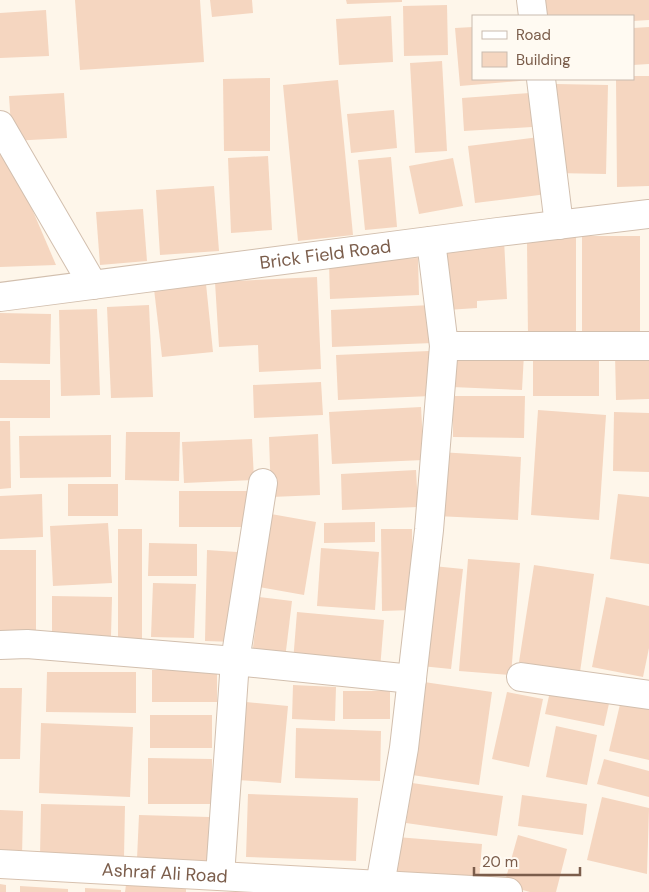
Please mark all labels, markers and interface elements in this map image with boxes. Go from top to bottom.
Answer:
legend [472,15,634,80]
text: Road [516,25,551,45]
text: Building [516,50,571,70]
street label: Brick Field Road [258,234,392,275]
scale bar [474,844,580,876]
text: 20 m [482,852,518,872]
street label: Ashraf Ali Road [101,858,228,889]

